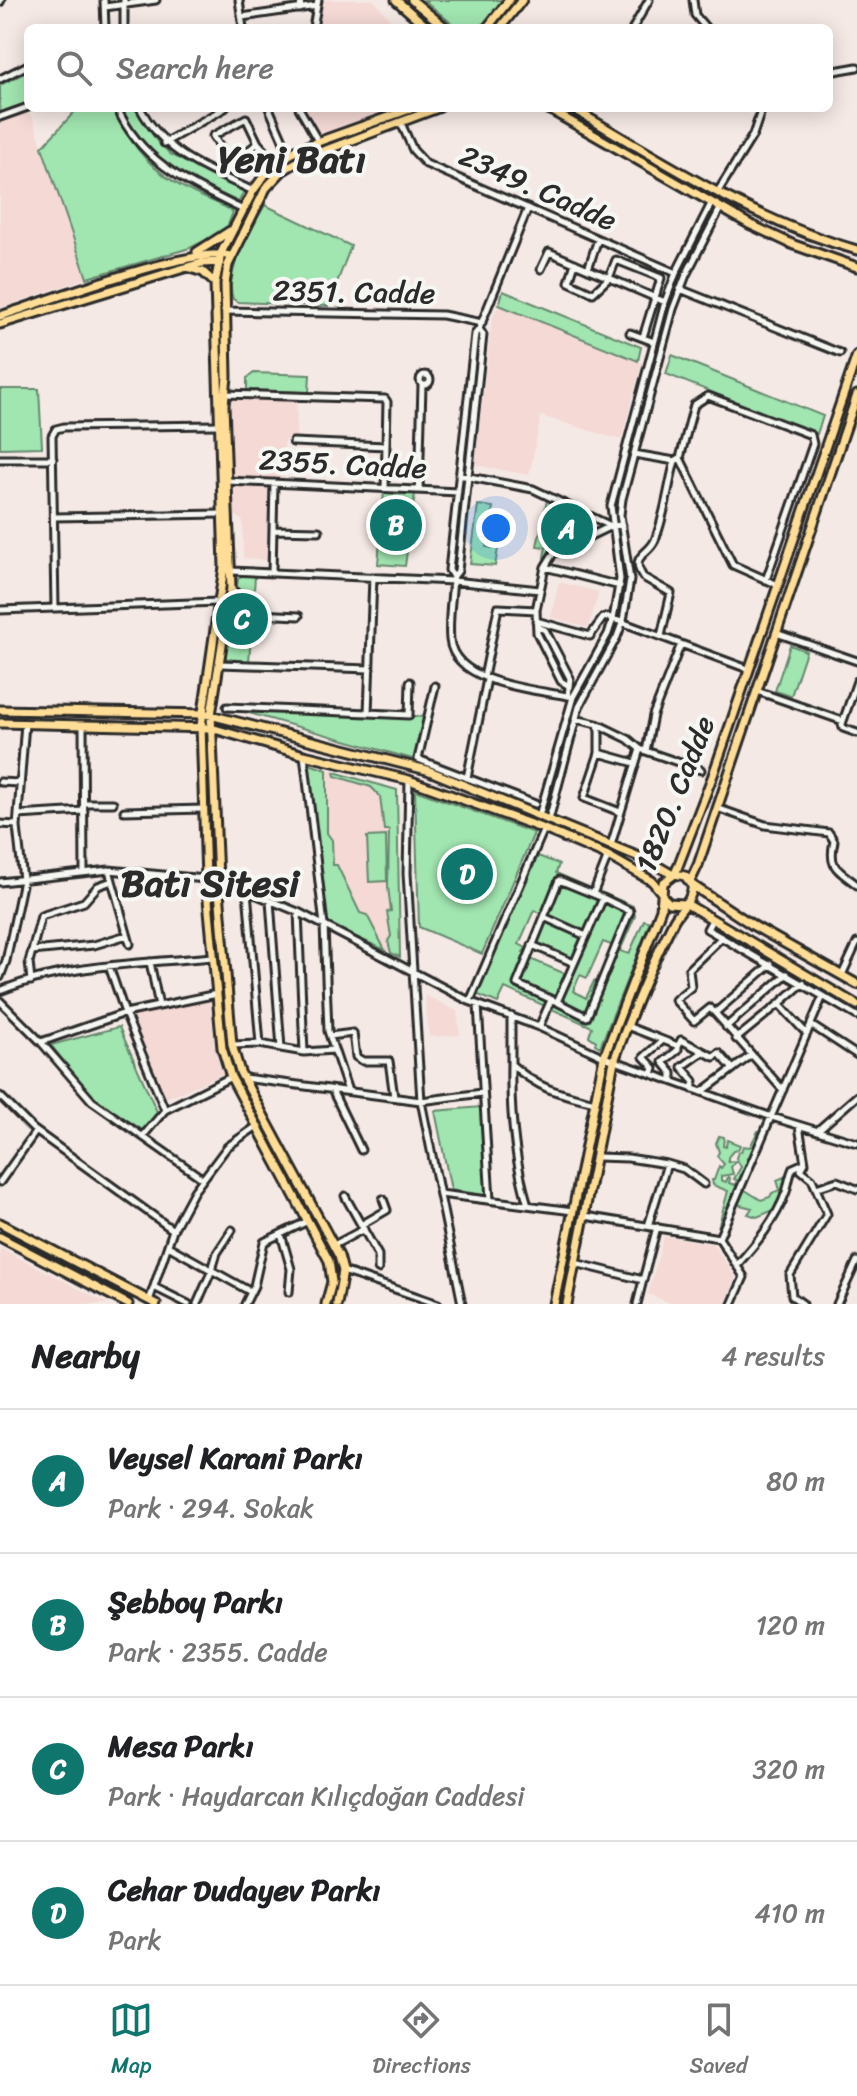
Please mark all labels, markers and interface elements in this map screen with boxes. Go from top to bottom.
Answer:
search box [24,24,833,112]
text: Search here [116,41,274,95]
icon: search [52,46,96,90]
district label: Yeni Batı [218,126,366,193]
street label: 2349. Cadde [450,129,626,247]
street label: 2351. Cadde [272,264,436,320]
street label: 2355. Cadde [258,433,428,495]
pin: B [370,495,422,555]
pin: A [541,499,593,559]
your location [476,508,516,548]
pin: C [216,589,268,649]
street label: 1820. Cadde [619,707,731,881]
pin: D [441,844,493,904]
district label: Batı Sitesi [121,850,301,917]
text: Nearby [32,1326,140,1386]
text: 4 results [721,1333,825,1379]
text: Veysel Karani Parkı [108,1431,363,1485]
text: A [49,1458,67,1504]
text: 80 m [766,1458,825,1504]
text: Park · 294. Sokak [108,1485,314,1531]
text: Şebboy Parkı [108,1575,283,1629]
text: B [50,1602,66,1648]
text: 120 m [756,1602,825,1648]
text: Park · 2355. Cadde [108,1629,328,1675]
text: Mesa Parkı [108,1719,254,1773]
text: C [50,1746,66,1792]
text: 320 m [753,1746,825,1792]
text: Park · Haydarcan Kılıçdoğan Caddesi [108,1773,525,1819]
text: Cehar Dudayev Parkı [108,1863,380,1917]
text: D [50,1890,66,1936]
text: 410 m [754,1890,825,1936]
text: Park [108,1917,161,1963]
tab: Map [109,1998,153,2085]
tab: Directions [372,1998,471,2085]
tab: Saved [690,1998,748,2085]

